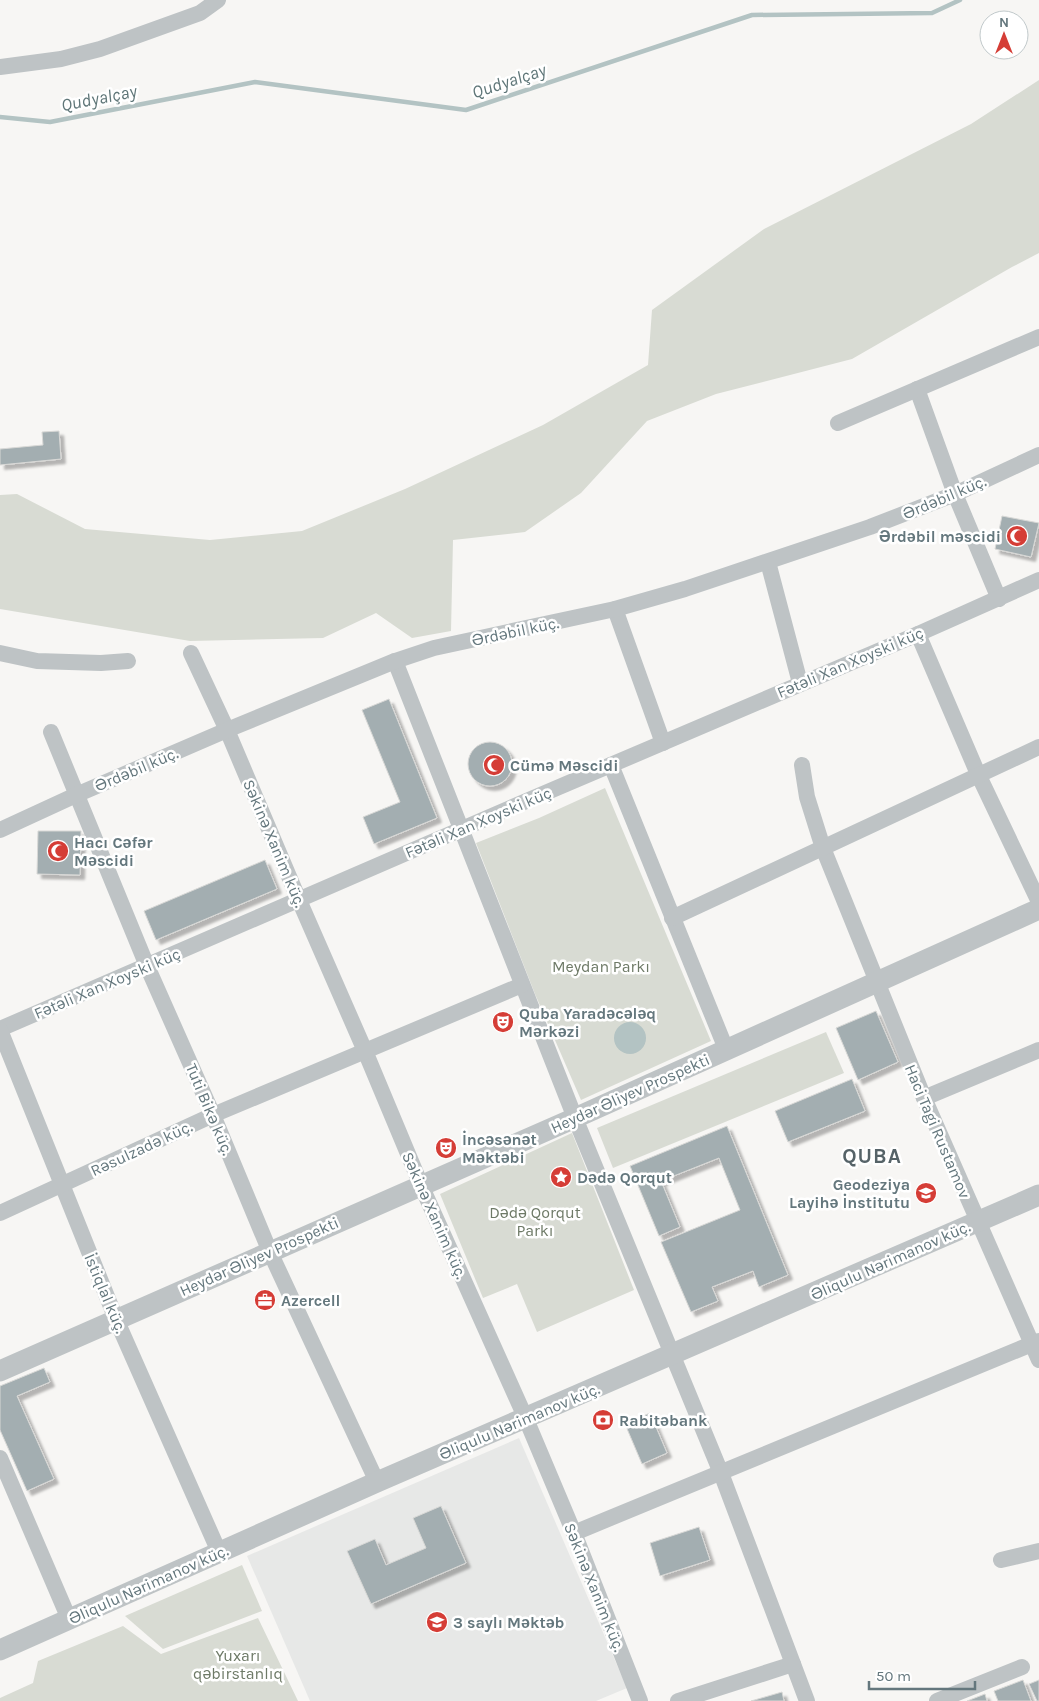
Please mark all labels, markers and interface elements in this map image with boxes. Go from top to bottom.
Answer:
north arrow [979,10,1029,60]
text: N [999,14,1009,31]
water label: Qudyalçay [469,58,550,103]
water label: Qudyalçay [59,80,140,116]
street label: Ərdəbil küç. [900,471,989,524]
mosque icon: Ərdəbil məscidi [1005,524,1029,548]
place label: Ərdəbil məscidi [879,527,1001,546]
street label: Ərdəbil küç. [470,613,561,650]
street label: Fətəli Xan Xoyski küç [774,623,926,702]
street label: Ərdəbil küç. [92,743,181,796]
mosque icon: Cümə Məscidi [482,753,506,777]
place label: Cümə Məscidi [510,756,618,775]
street label: Səkinə Xanim küç. [239,777,310,910]
street label: Fətəli Xan Xoyski küç [402,783,554,862]
place label: Hacı Cəfər Məscidi [74,833,153,870]
mosque icon: Hacı Cəfər Məscidi [46,839,70,863]
street label: Fətəli Xan Xoyski küç [31,944,183,1023]
park label: Meydan Parkı [552,957,650,976]
place label: Quba Yaradəcələq Mərkəzi [519,1004,656,1041]
theatre icon: Quba Yaradəcələq Mərkəzi [491,1010,515,1034]
street label: Heydər Əliyev Prospekti [548,1050,713,1137]
street label: Tuti Bikə küç. [182,1061,237,1158]
street label: Haci Tagi Rustamov [901,1061,974,1201]
street label: Rəsulzadə küç. [87,1117,195,1180]
place label: İncəsənət Məktəbi [462,1130,537,1167]
theatre icon: İncəsənət Məktəbi [434,1136,458,1160]
district label: QUBA [842,1144,902,1168]
street label: Səkinə Xanim küç. [398,1149,471,1282]
place icon: Dədə Qorqut [549,1165,573,1189]
place label: Dədə Qorqut [577,1168,672,1187]
place label: Geodeziya Layihə İnstitutu [789,1175,910,1212]
school or university icon: Geodeziya Layihə İnstitutu [914,1181,938,1205]
park label: Dədə Qorqut Parkı [489,1203,581,1240]
street label: Heydər Əliyev Prospekti [177,1213,342,1300]
street label: Əliqulu Nərimanov küç. [808,1217,973,1304]
street label: İstiqlal küç. [80,1251,131,1336]
office icon: Azercell [253,1288,277,1312]
place label: Azercell [281,1291,340,1310]
street label: Əliqulu Nərimanov küç. [436,1379,602,1464]
bank icon: Rabitəbank [591,1408,615,1432]
place label: Rabitəbank [619,1411,708,1430]
street label: Səkinə Xanim küç. [560,1520,629,1654]
street label: Əliqulu Nərimanov küç. [66,1541,231,1628]
school or university icon: 3 saylı Məktəb [425,1610,449,1634]
place label: 3 saylı Məktəb [453,1613,565,1632]
park label: Yuxarı qəbirstanlıq [193,1646,283,1683]
scale bar [869,1658,975,1690]
text: 50 m [876,1667,911,1685]

